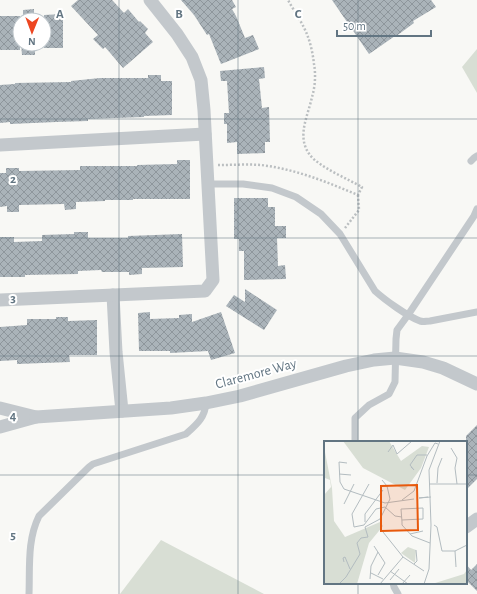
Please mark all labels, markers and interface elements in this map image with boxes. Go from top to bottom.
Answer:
text: A [56,8,64,21]
text: B [175,8,183,21]
text: C [295,8,302,21]
north arrow [12,12,52,52]
scale bar [337,12,431,38]
text: 50 m [343,20,366,32]
text: N [28,36,36,47]
text: 2 [10,173,16,186]
text: 3 [10,292,16,305]
street label: Claremore Way [214,356,298,392]
text: 4 [10,410,17,423]
inset map [324,441,467,584]
text: 5 [10,529,16,542]

